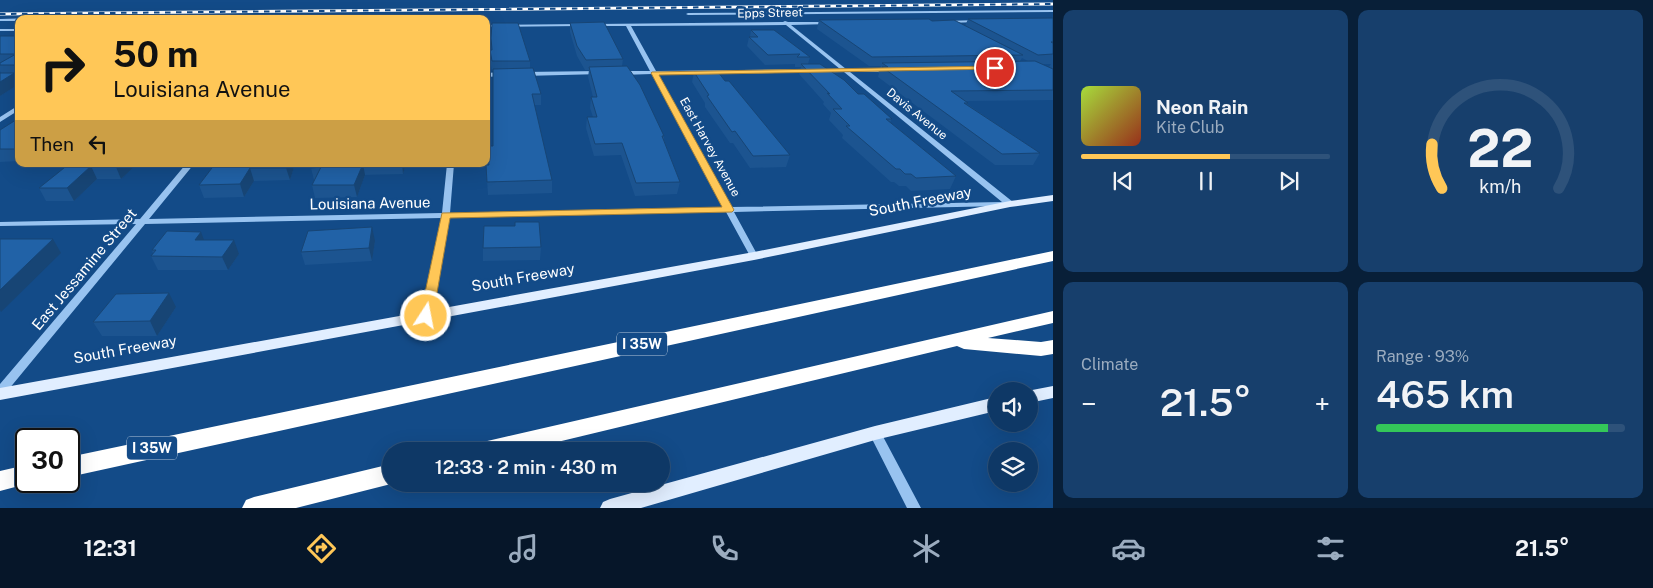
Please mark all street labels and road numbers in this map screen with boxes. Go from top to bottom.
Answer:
street label: Epps Street [737,5,803,21]
street label: Davis Avenue [884,85,950,143]
street label: East Harvey Avenue [677,95,743,199]
street label: South Freeway [867,183,973,219]
street label: Louisiana Avenue [309,193,431,213]
street label: East Jessamine Street [28,205,140,333]
street label: South Freeway [470,260,576,294]
street label: South Freeway [72,332,178,366]
road number: I 35W [617,332,667,356]
road number: I 35W [127,436,177,459]

